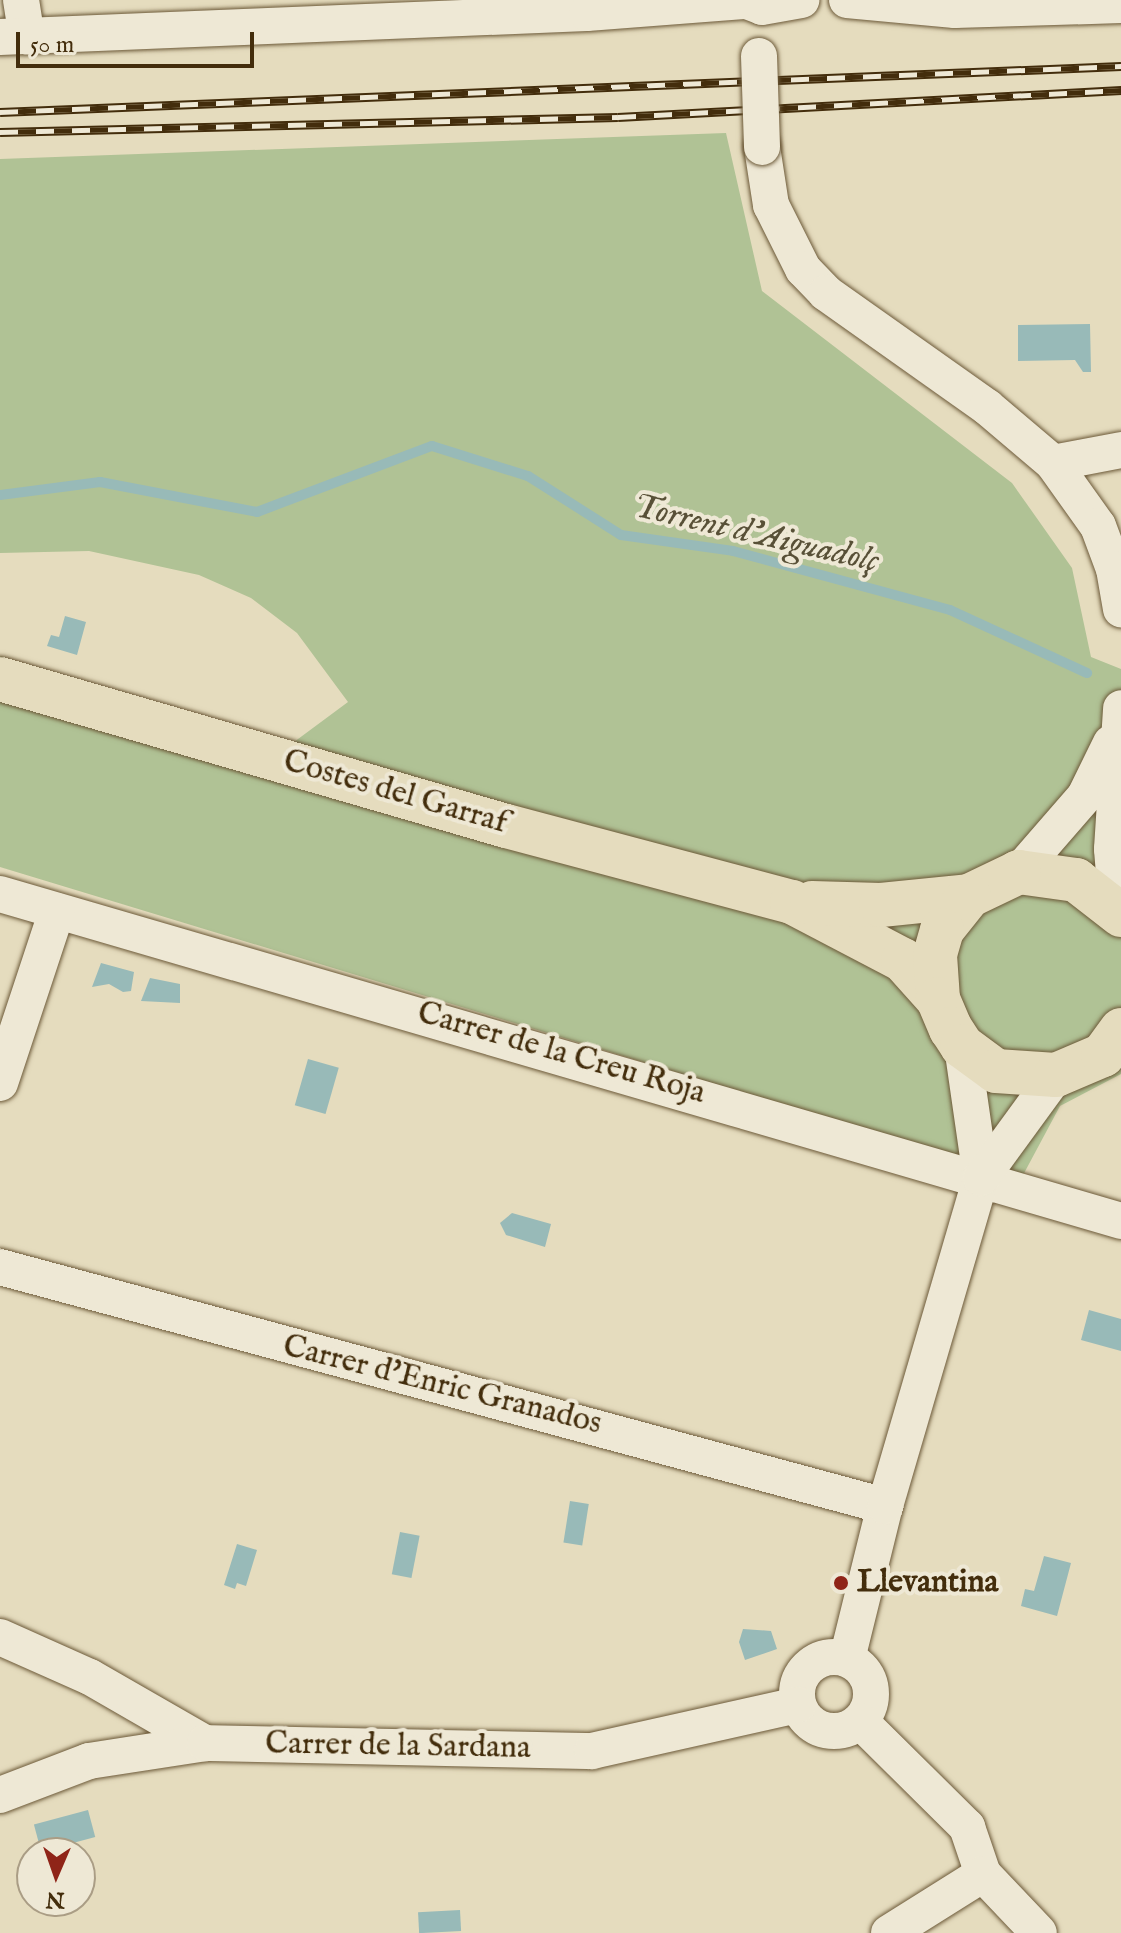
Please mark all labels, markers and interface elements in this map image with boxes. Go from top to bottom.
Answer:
scale bar [20,16,258,66]
text: 50 m [30,30,74,61]
water label: Torrent d'Aiguadolç [629,486,883,582]
street label: Costes del Garraf [279,743,511,843]
street label: Carrer de la Creu Roja [413,995,709,1113]
street label: Carrer d'Enric Granados [279,1328,605,1444]
place label: Llevantina [857,1564,998,1602]
marker: Llevantina [832,1574,850,1592]
street label: Carrer de la Sardana [265,1725,531,1769]
north arrow [16,1837,96,1917]
text: N [45,1885,65,1913]

